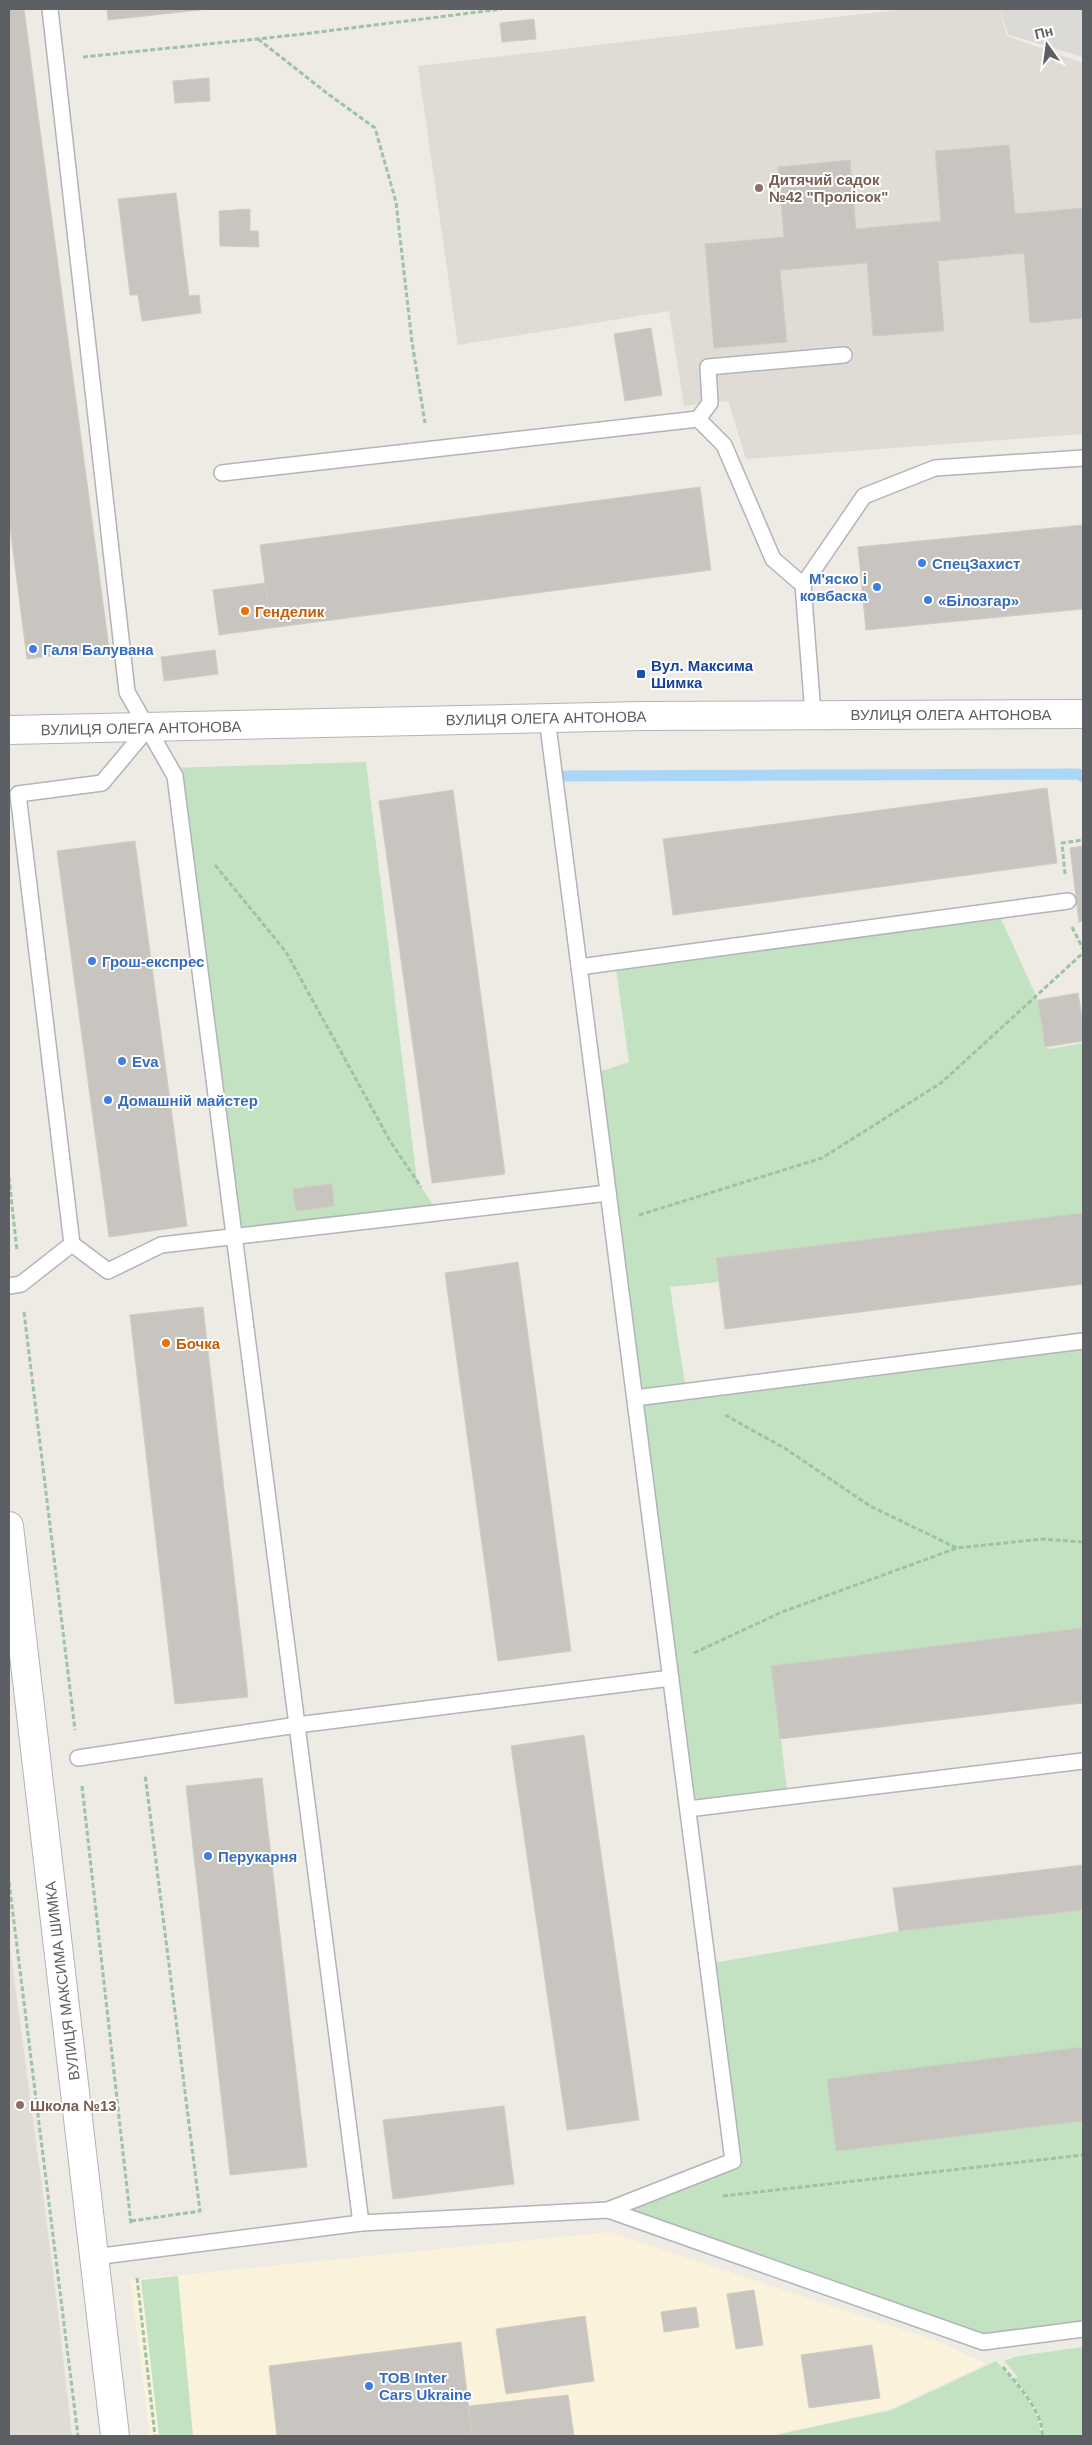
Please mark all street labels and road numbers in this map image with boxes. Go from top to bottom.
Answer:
street label: ВУЛИЦЯ ОЛЕГА АНТОНОВА [851,706,1051,723]
street label: ВУЛИЦЯ ОЛЕГА АНТОНОВА [445,708,647,728]
street label: ВУЛИЦЯ ОЛЕГА АНТОНОВА [40,718,242,738]
street label: ВУЛИЦЯ МАКСИМА ШИМКА [41,1881,83,2081]

